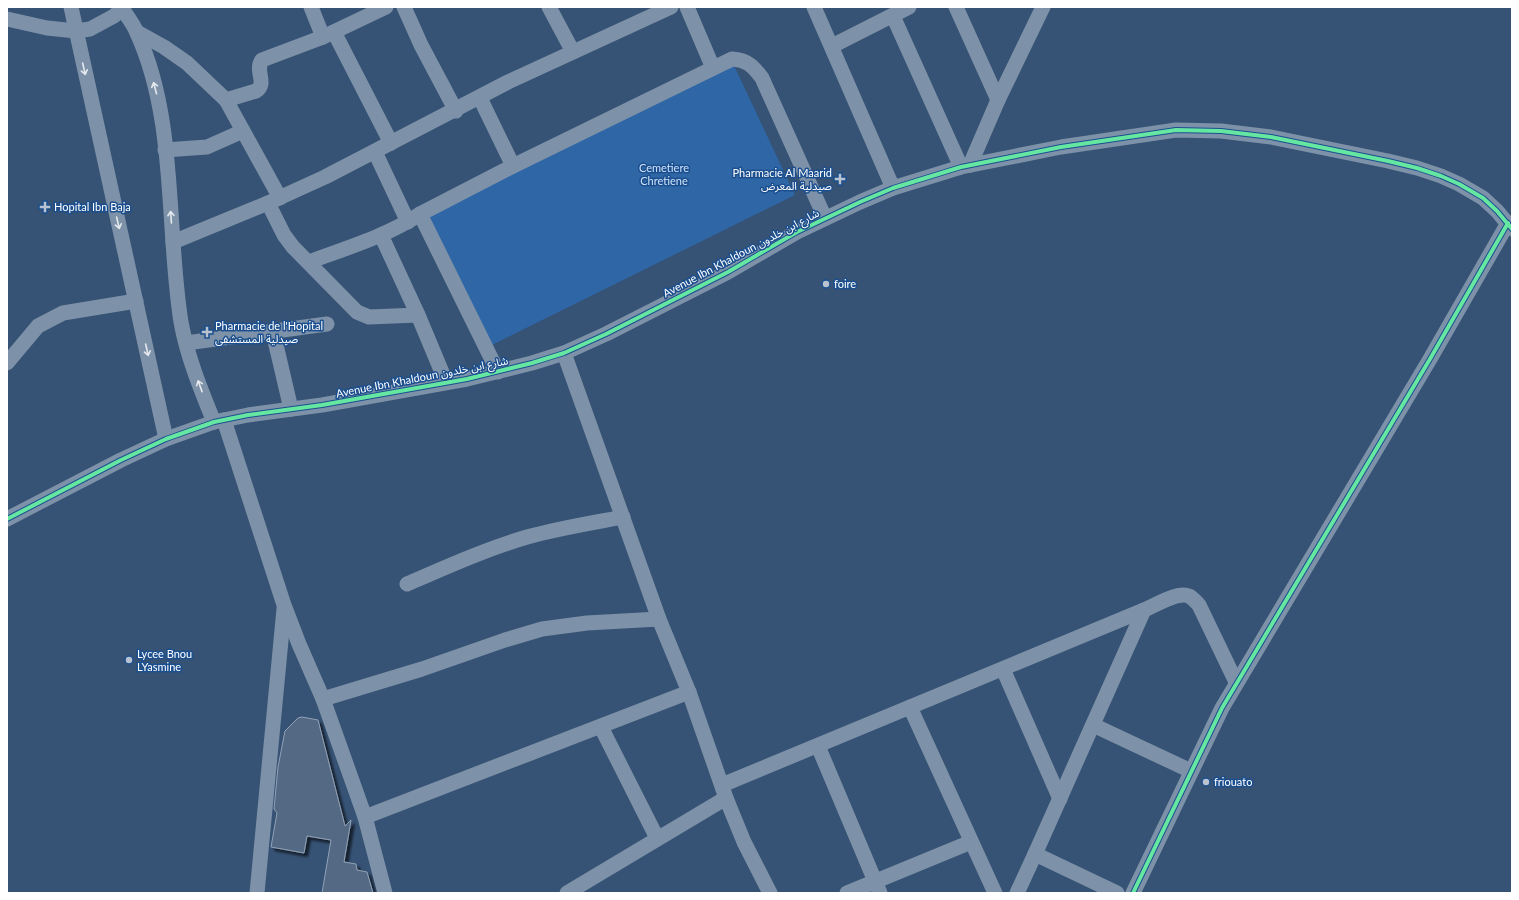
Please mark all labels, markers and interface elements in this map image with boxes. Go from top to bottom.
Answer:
one-way arrow [81,62,88,75]
one-way arrow [151,82,158,95]
park label: Cemetiere Chretiene [639,161,689,187]
place label: Pharmacie Al Maarid صيدلية المعرض [733,166,832,193]
marker: Pharmacie Al Maarid صيدلية المعرض [835,174,845,184]
place label: Hopital Ibn Baja [54,200,131,213]
marker: Hopital Ibn Baja [39,201,51,213]
street label: Avenue Ibn Khaldoun شارع ابن خلدون [660,206,822,301]
one-way arrow [168,211,175,224]
one-way arrow [115,216,123,229]
place label: foire [834,277,856,290]
marker: foire [821,279,831,289]
place label: Pharmacie de l'Hopital صيدلية المستشفى [215,319,323,346]
marker: Pharmacie de l'Hopital صيدلية المستشفى [202,327,212,337]
one-way arrow [143,343,151,356]
street label: Avenue Ibn Khaldoun شارع ابن خلدون [335,353,510,402]
one-way arrow [195,380,203,392]
place label: Lycee Bnou LYasmine [137,647,192,673]
marker: Lycee Bnou LYasmine [124,655,134,665]
place label: friouato [1214,775,1252,788]
marker: friouato [1201,777,1211,787]

